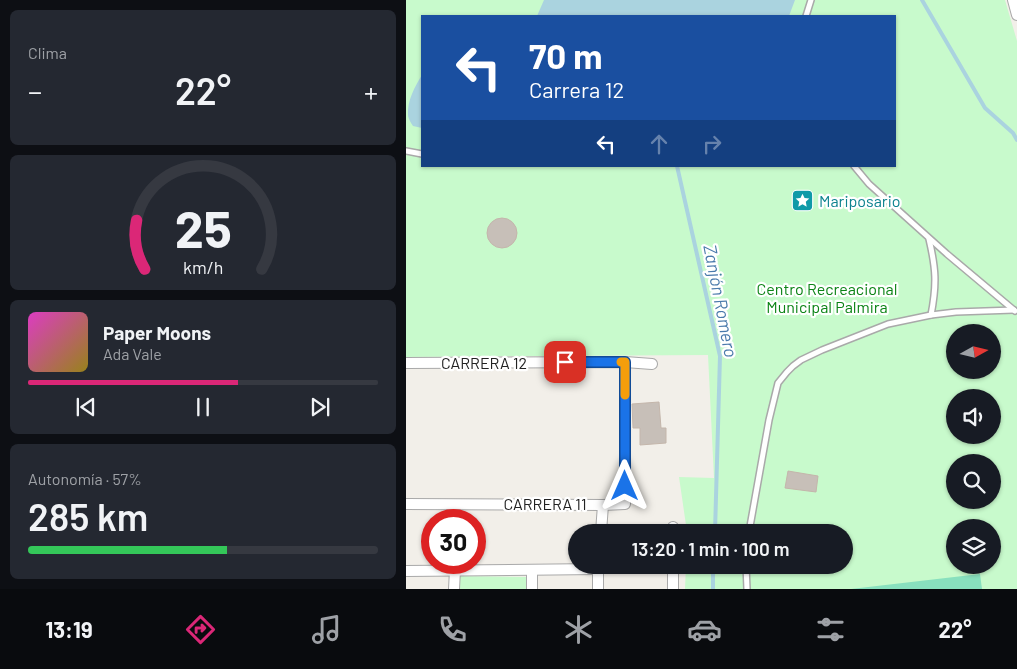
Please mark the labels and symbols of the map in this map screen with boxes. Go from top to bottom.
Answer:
place icon: Mariposario [791,189,815,213]
place label: Mariposario [819,191,900,210]
water label: Zanjón Romero [699,242,743,359]
park label: Centro Recreacional Municipal Palmira [757,279,897,316]
north arrow [946,324,1001,379]
pin [544,341,586,383]
street label: CARRERA 12 [441,353,527,372]
position arrow [598,459,650,511]
street label: CARRERA 11 [503,494,587,513]
speed limit sign: 30 [421,509,486,574]

